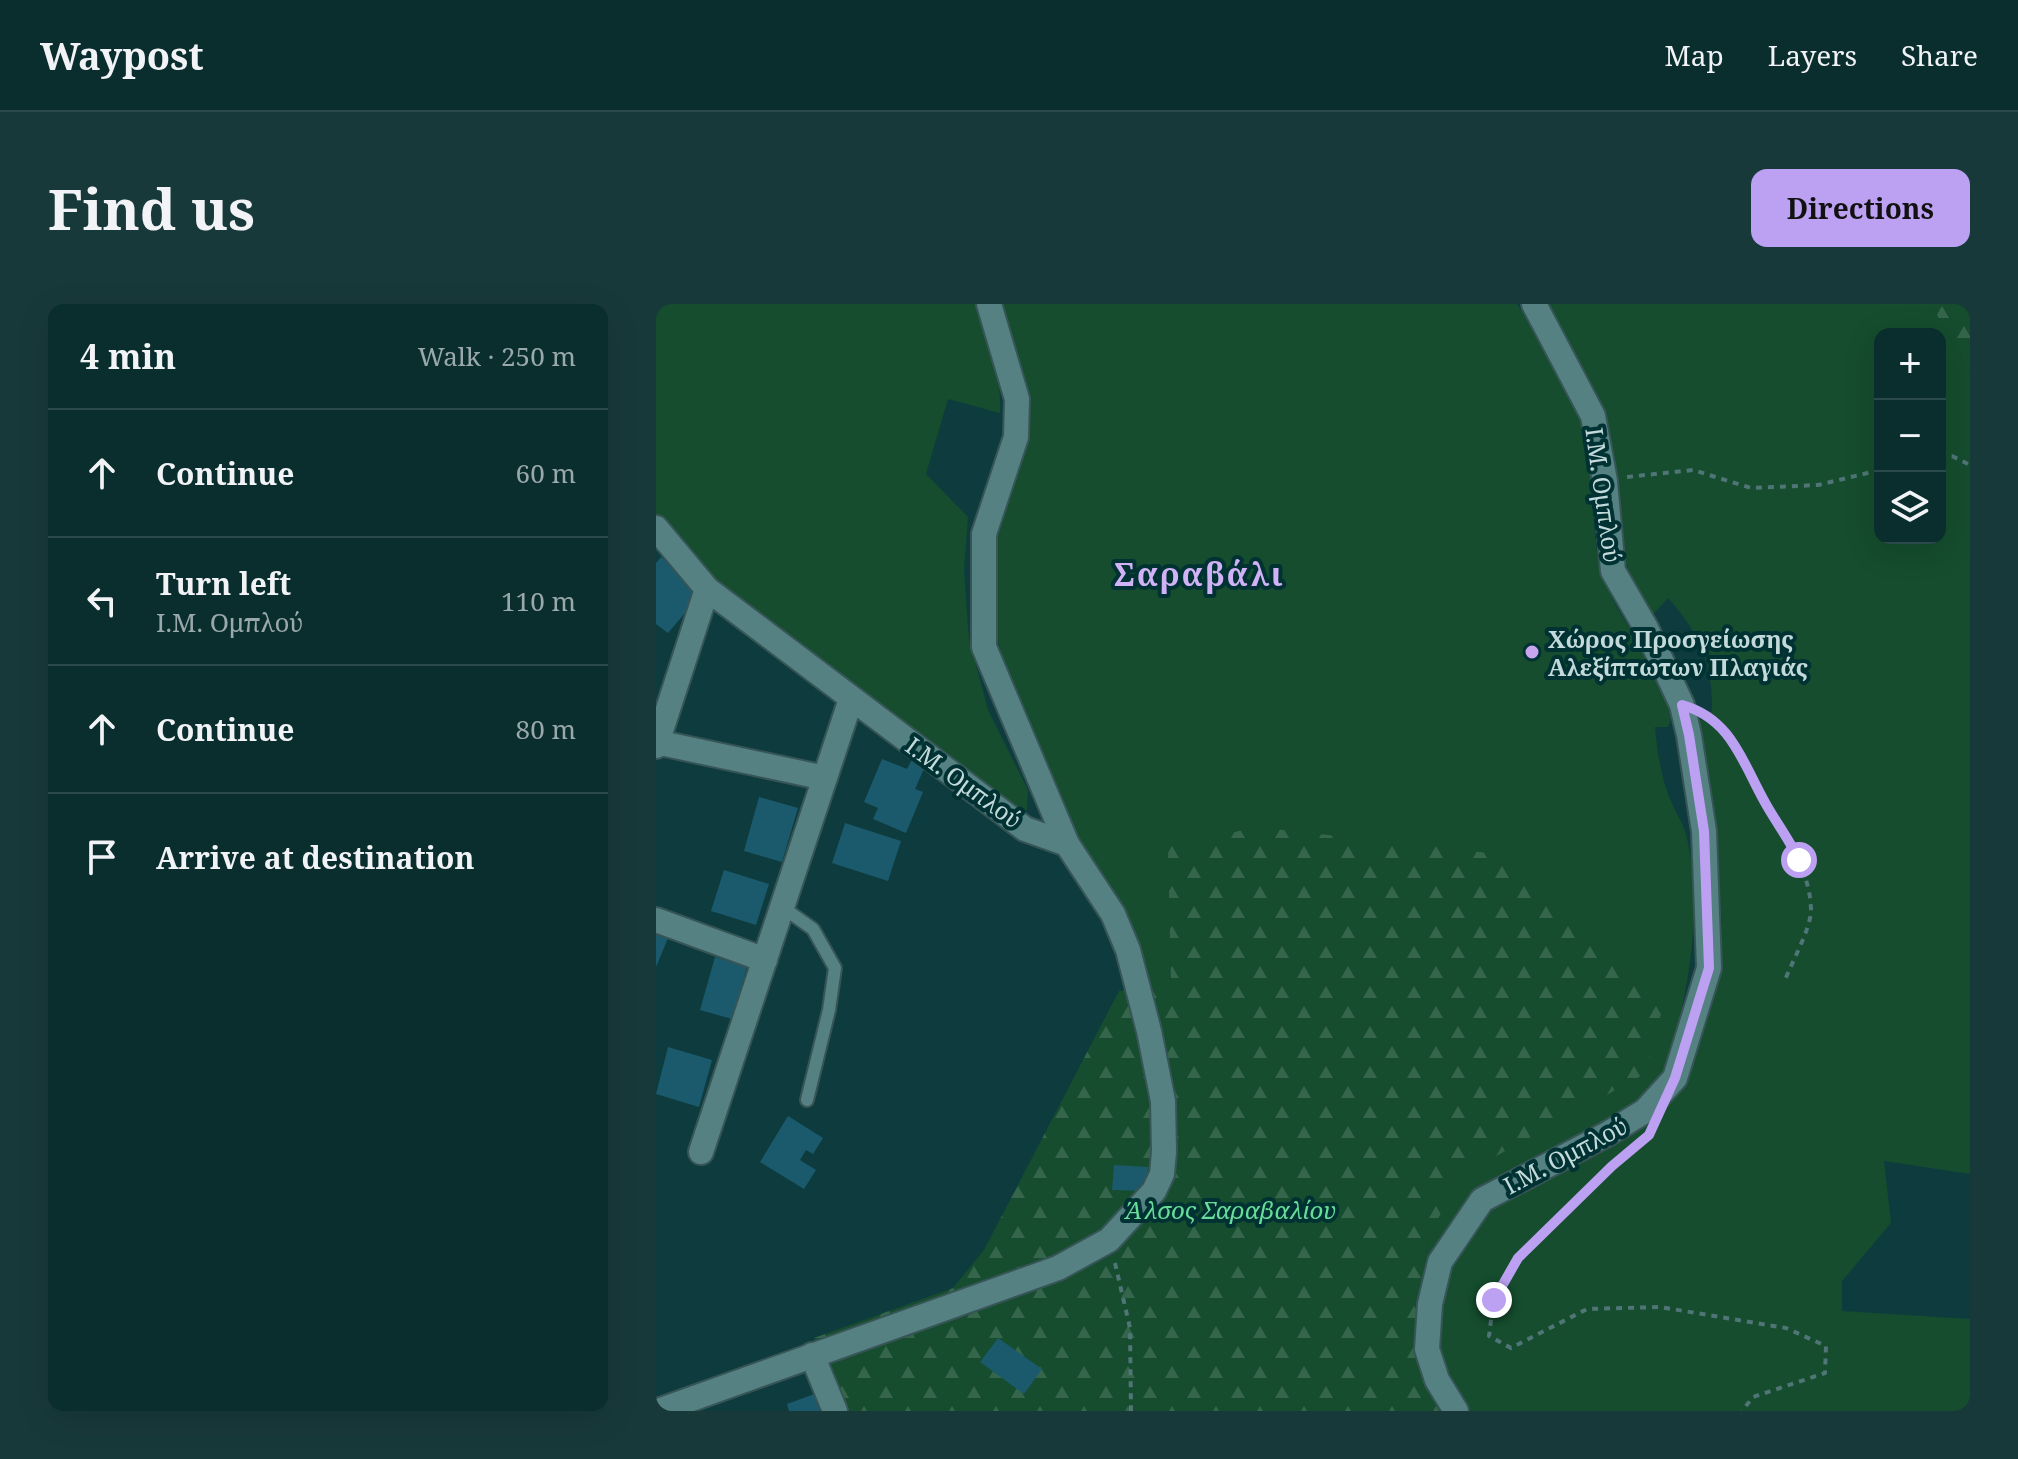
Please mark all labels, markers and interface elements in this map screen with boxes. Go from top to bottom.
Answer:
text: Waypost [40,29,204,81]
text: Map [1665,36,1724,74]
text: Layers [1768,36,1857,74]
text: Share [1901,36,1978,74]
button: Directions [1751,169,1970,247]
text: Find us [48,170,255,246]
map controls [1874,328,1946,544]
button: + [1874,328,1946,400]
text: 4 min [80,333,176,379]
text: Walk · 250 m [418,338,576,374]
button: − [1874,400,1946,472]
street label: Ι.Μ. Ομπλού [1578,425,1630,565]
icon: ahead [80,451,124,495]
text: Continue [156,453,294,494]
text: 60 m [516,455,576,491]
button: layers [1874,472,1946,544]
district label: Σαραβάλι [1113,552,1285,595]
text: Turn left [156,563,291,604]
icon: left [80,579,124,623]
text: 110 m [501,583,576,619]
text: Ι.Μ. Ομπλού [156,604,303,640]
place label: Χώρος Προσγείωσης Αλεξίπτωτων Πλαγιάς [1548,622,1808,683]
marker: Χώρος Προσγείωσης Αλεξίπτωτων Πλαγιάς [1523,643,1541,661]
icon: ahead [80,707,124,751]
text: Continue [156,709,294,750]
text: 80 m [516,711,576,747]
street label: Ι.Μ. Ομπλού [899,729,1029,835]
icon: arrive [80,835,124,879]
text: Arrive at destination [156,837,475,878]
route start [1781,842,1817,878]
street label: Ι.Μ. Ομπλού [1497,1109,1633,1201]
park label: Άλσος Σαραβαλίου [1124,1193,1336,1226]
route end [1476,1282,1512,1318]

